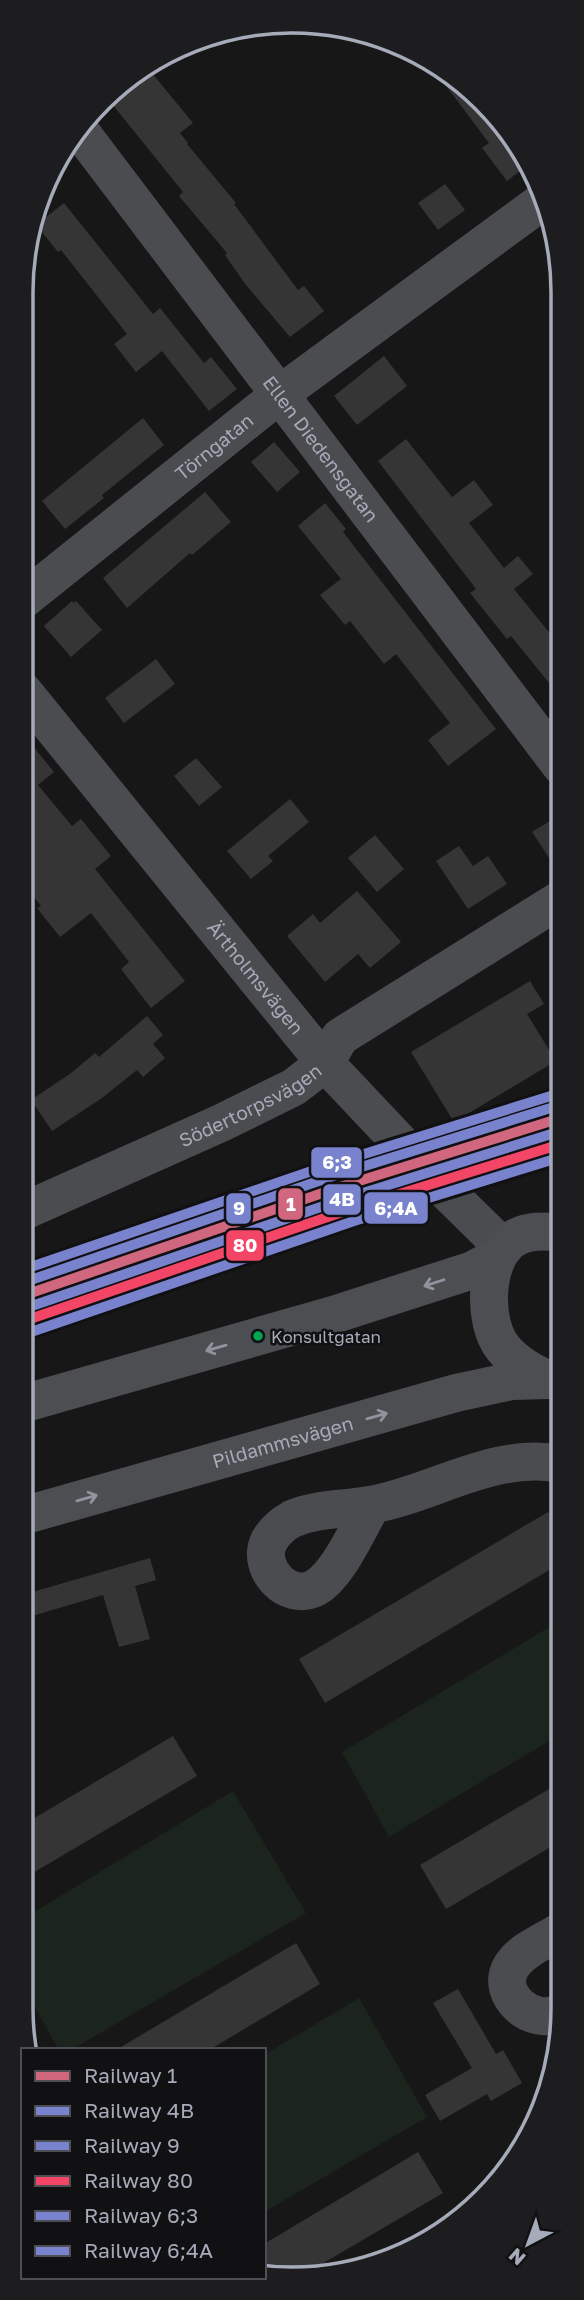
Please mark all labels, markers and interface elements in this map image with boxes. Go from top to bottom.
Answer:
street label: Ellen Diedensgatan [259,371,384,526]
street label: Törngatan [170,408,258,485]
street label: Ärtholmsvägen [203,916,309,1039]
street label: Södertorpsvägen [175,1058,326,1151]
line badge: 6;3 [310,1146,363,1179]
text: 6;3 [322,1150,352,1173]
line badge: 4B [322,1183,362,1216]
line badge: 1 [277,1187,304,1221]
text: 4B [329,1187,355,1210]
line badge: 6;4A [363,1191,429,1225]
line badge: 9 [225,1192,252,1225]
text: 1 [286,1192,296,1215]
text: 9 [233,1196,245,1219]
text: 6;4A [374,1196,418,1219]
line badge: 80 [225,1229,265,1262]
text: 80 [233,1233,257,1256]
one-way arrow [424,1278,446,1290]
place label: Konsultgatan [271,1326,381,1347]
marker: Konsultgatan [251,1329,265,1343]
one-way arrow [206,1342,228,1355]
one-way arrow [366,1409,388,1422]
street label: Pildammsvägen [210,1411,355,1472]
one-way arrow [76,1490,98,1503]
legend [21,2048,266,2279]
text: Railway 1 [84,2062,177,2088]
text: Railway 4B [84,2097,194,2123]
text: Railway 9 [84,2132,180,2158]
text: Railway 80 [84,2167,193,2193]
text: Railway 6;3 [84,2202,198,2228]
north arrow [493,2209,563,2279]
text: Railway 6;4A [84,2237,213,2263]
text: N [504,2244,530,2271]

